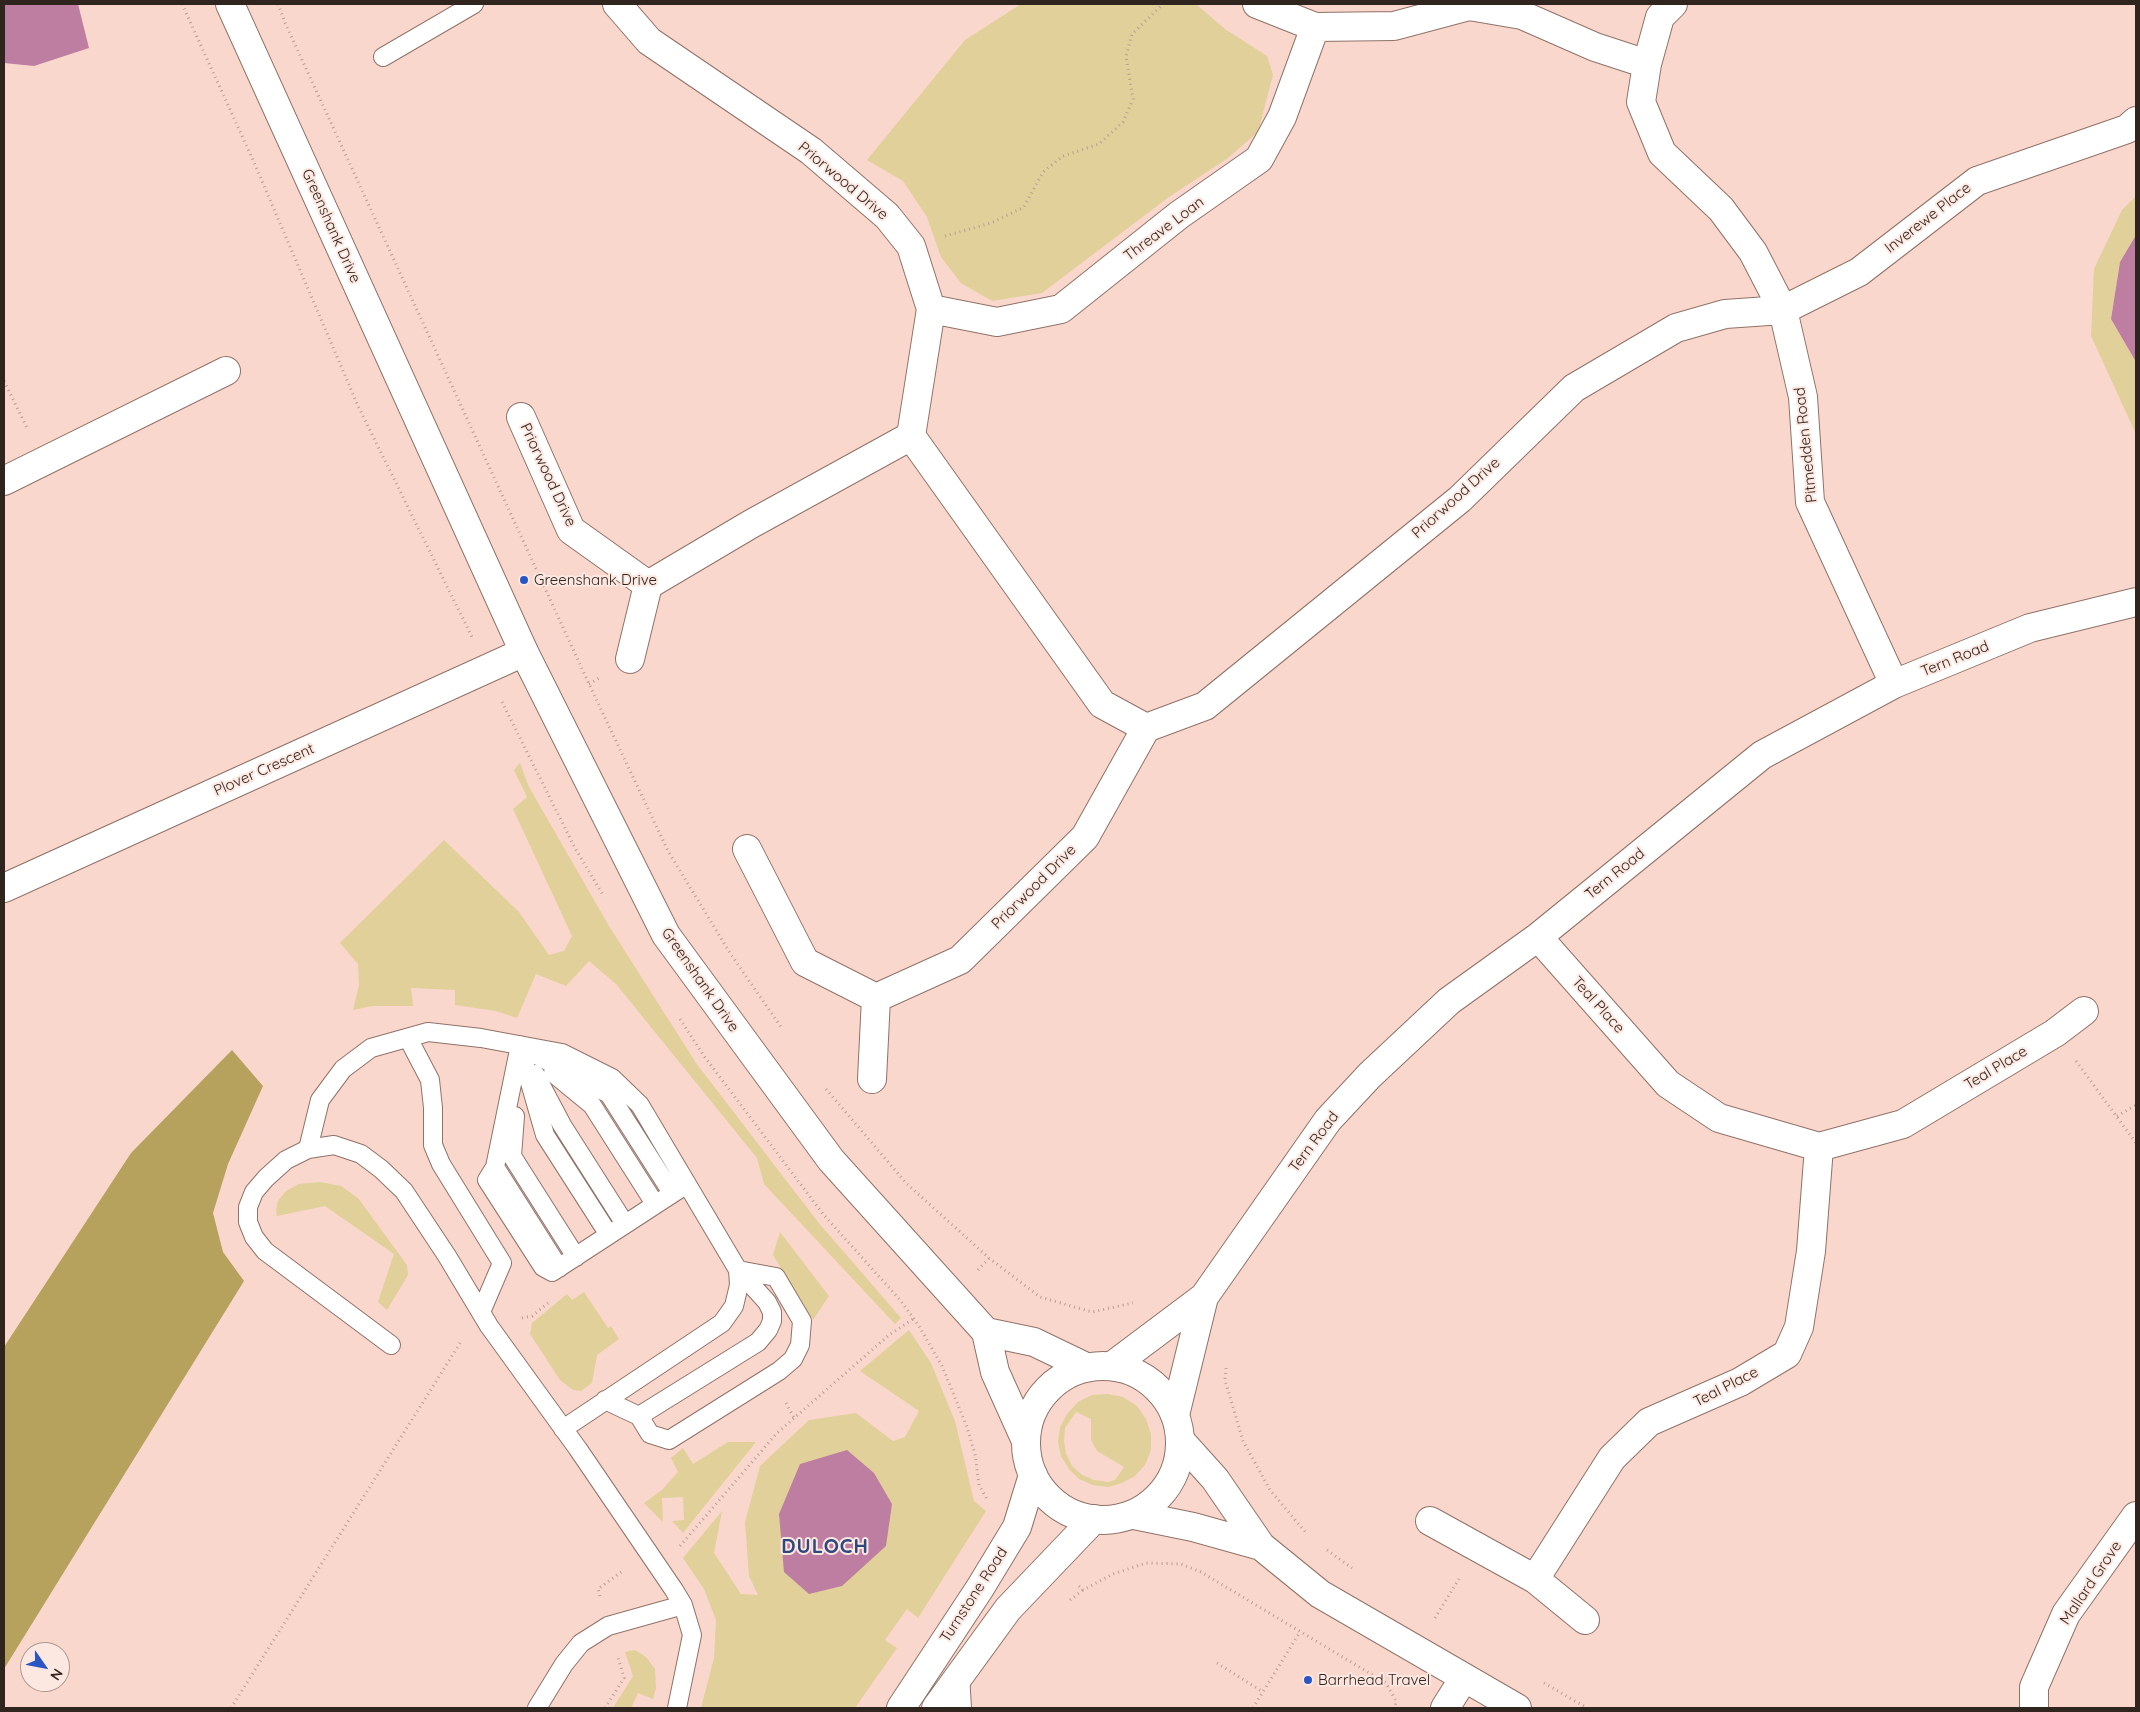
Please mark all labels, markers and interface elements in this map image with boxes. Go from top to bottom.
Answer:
street label: Priorwood Drive [794,138,892,224]
street label: Greenshank Drive [298,166,364,286]
street label: Inverewe Place [1881,179,1975,257]
street label: Threave Loan [1120,193,1208,265]
street label: Pitmedden Road [1791,386,1821,504]
street label: Priorwood Drive [516,420,580,530]
street label: Priorwood Drive [1408,454,1504,542]
place label: Greenshank Drive [534,571,657,589]
marker: Greenshank Drive [518,574,530,586]
street label: Tern Road [1918,637,1992,681]
street label: Plover Crescent [211,740,317,800]
street label: Priorwood Drive [988,841,1080,933]
street label: Tern Road [1582,845,1648,903]
street label: Greenshank Drive [657,924,743,1036]
street label: Teal Place [1568,973,1628,1037]
street label: Teal Place [1961,1042,2031,1094]
street label: Tern Road [1285,1108,1343,1176]
street label: Teal Place [1691,1363,1761,1411]
district label: DULOCH [780,1535,870,1559]
street label: Mallard Grove [2056,1538,2126,1628]
street label: Turnstone Road [937,1544,1011,1646]
north arrow [20,1642,70,1692]
text: N [46,1665,67,1684]
place label: Barrhead Travel [1318,1671,1430,1689]
marker: Barrhead Travel [1302,1674,1314,1686]

